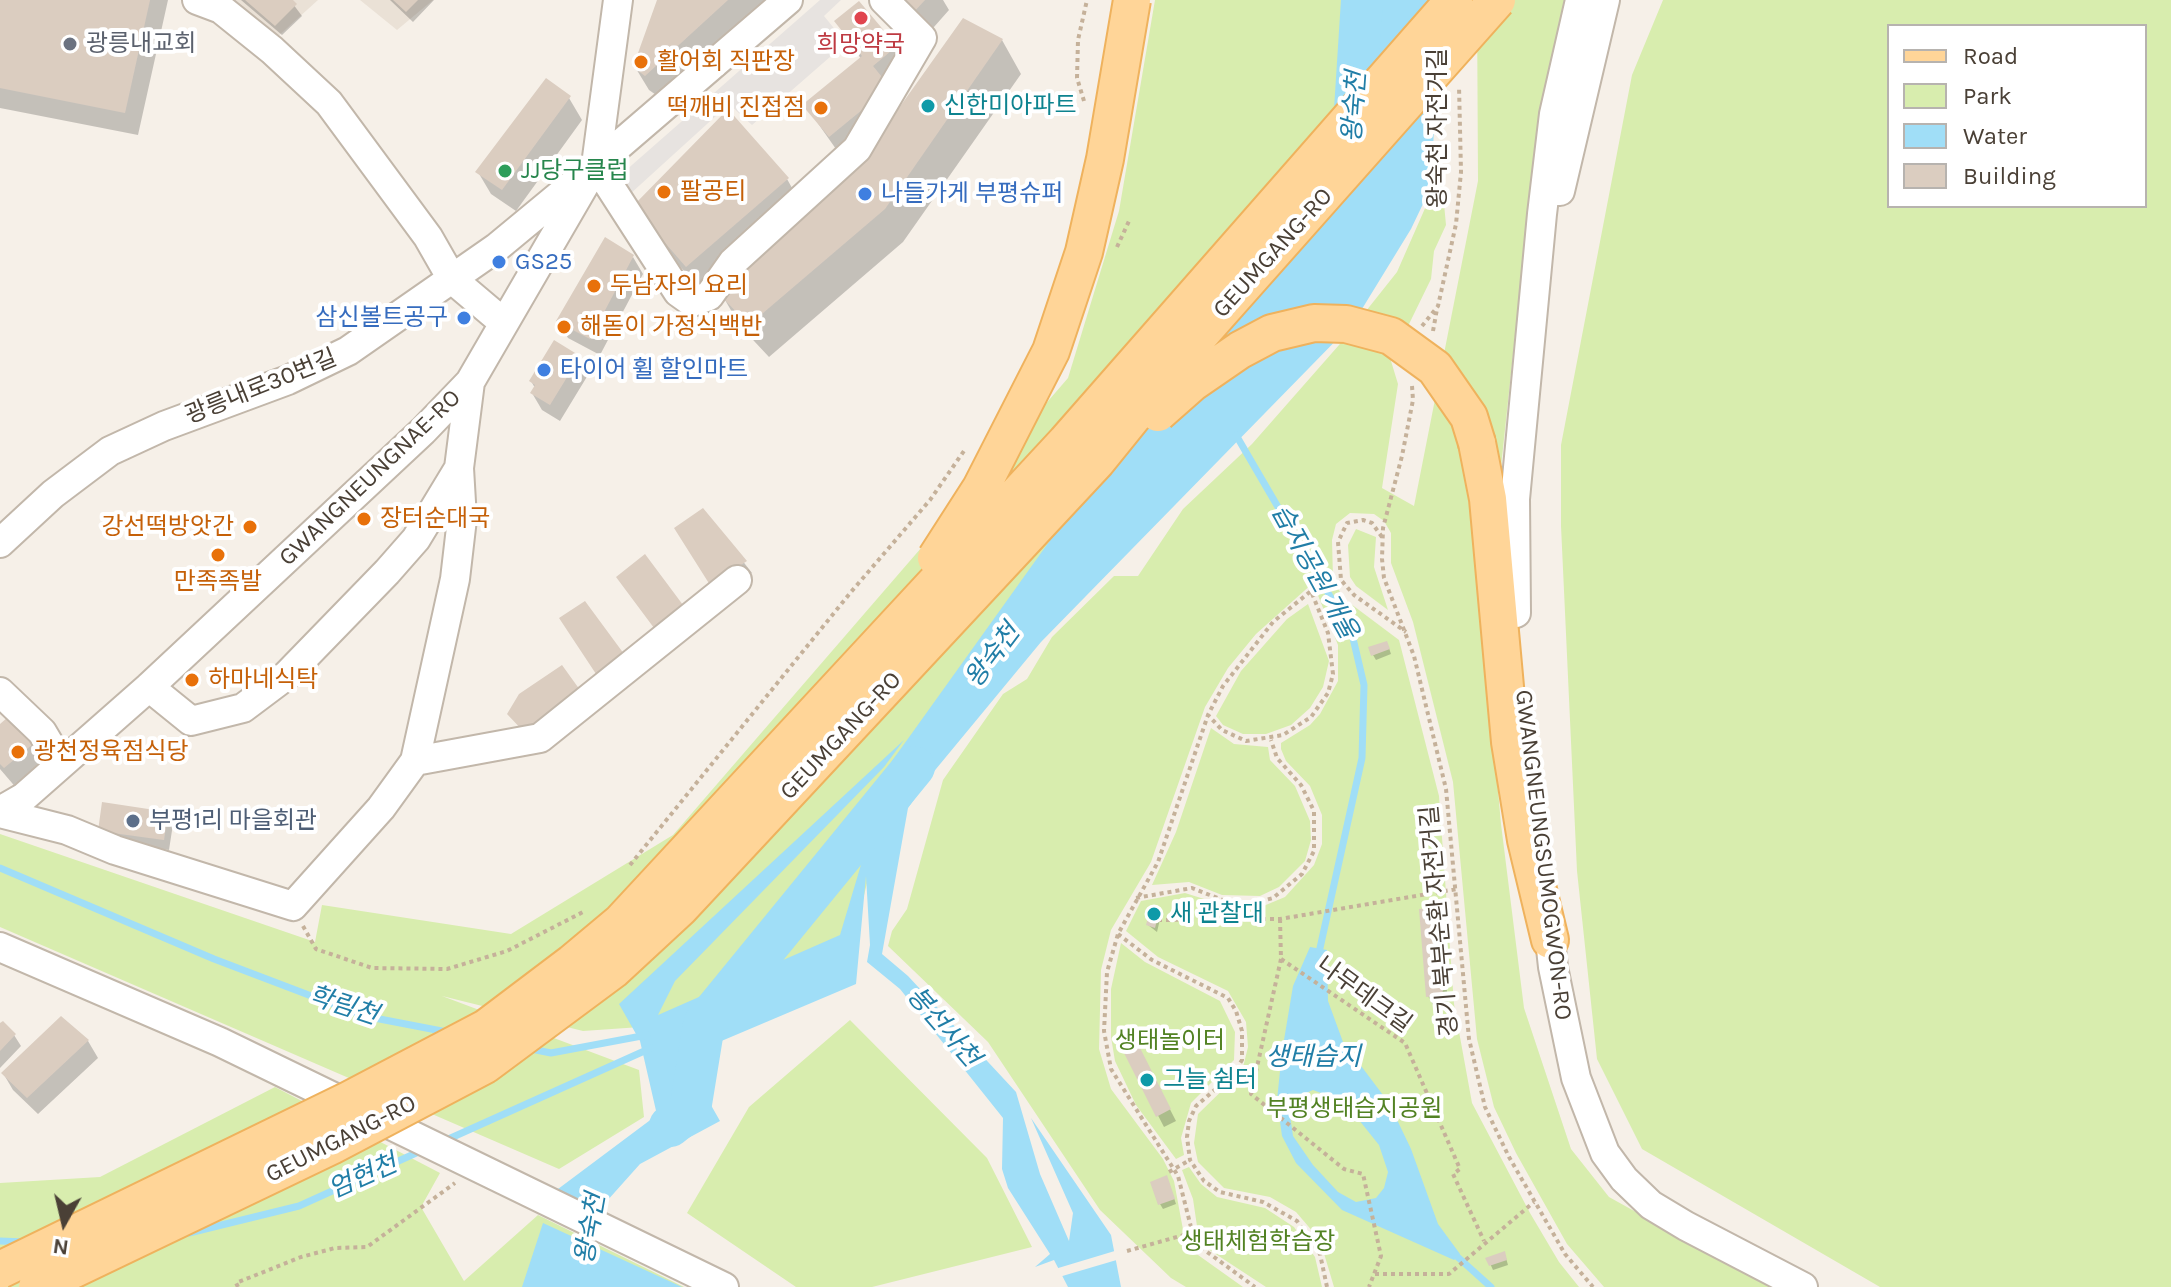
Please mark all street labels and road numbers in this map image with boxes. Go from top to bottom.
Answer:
street label: 왕숙천 자전거길 [1424,48,1452,208]
street label: GEUMGANG-RO [1207,182,1339,324]
street label: 광릉내로30번길 [181,344,341,430]
street label: GWANGNEUNGNAE-RO [273,384,467,572]
street label: GEUMGANG-RO [774,666,908,806]
street label: GWANGNEUNGSUMOGWON-RO [1508,688,1578,1022]
street label: 경기 북부순환 자전거길 [1416,804,1464,1038]
street label: 나무데크길 [1311,951,1417,1039]
street label: GEUMGANG-RO [261,1089,421,1189]

